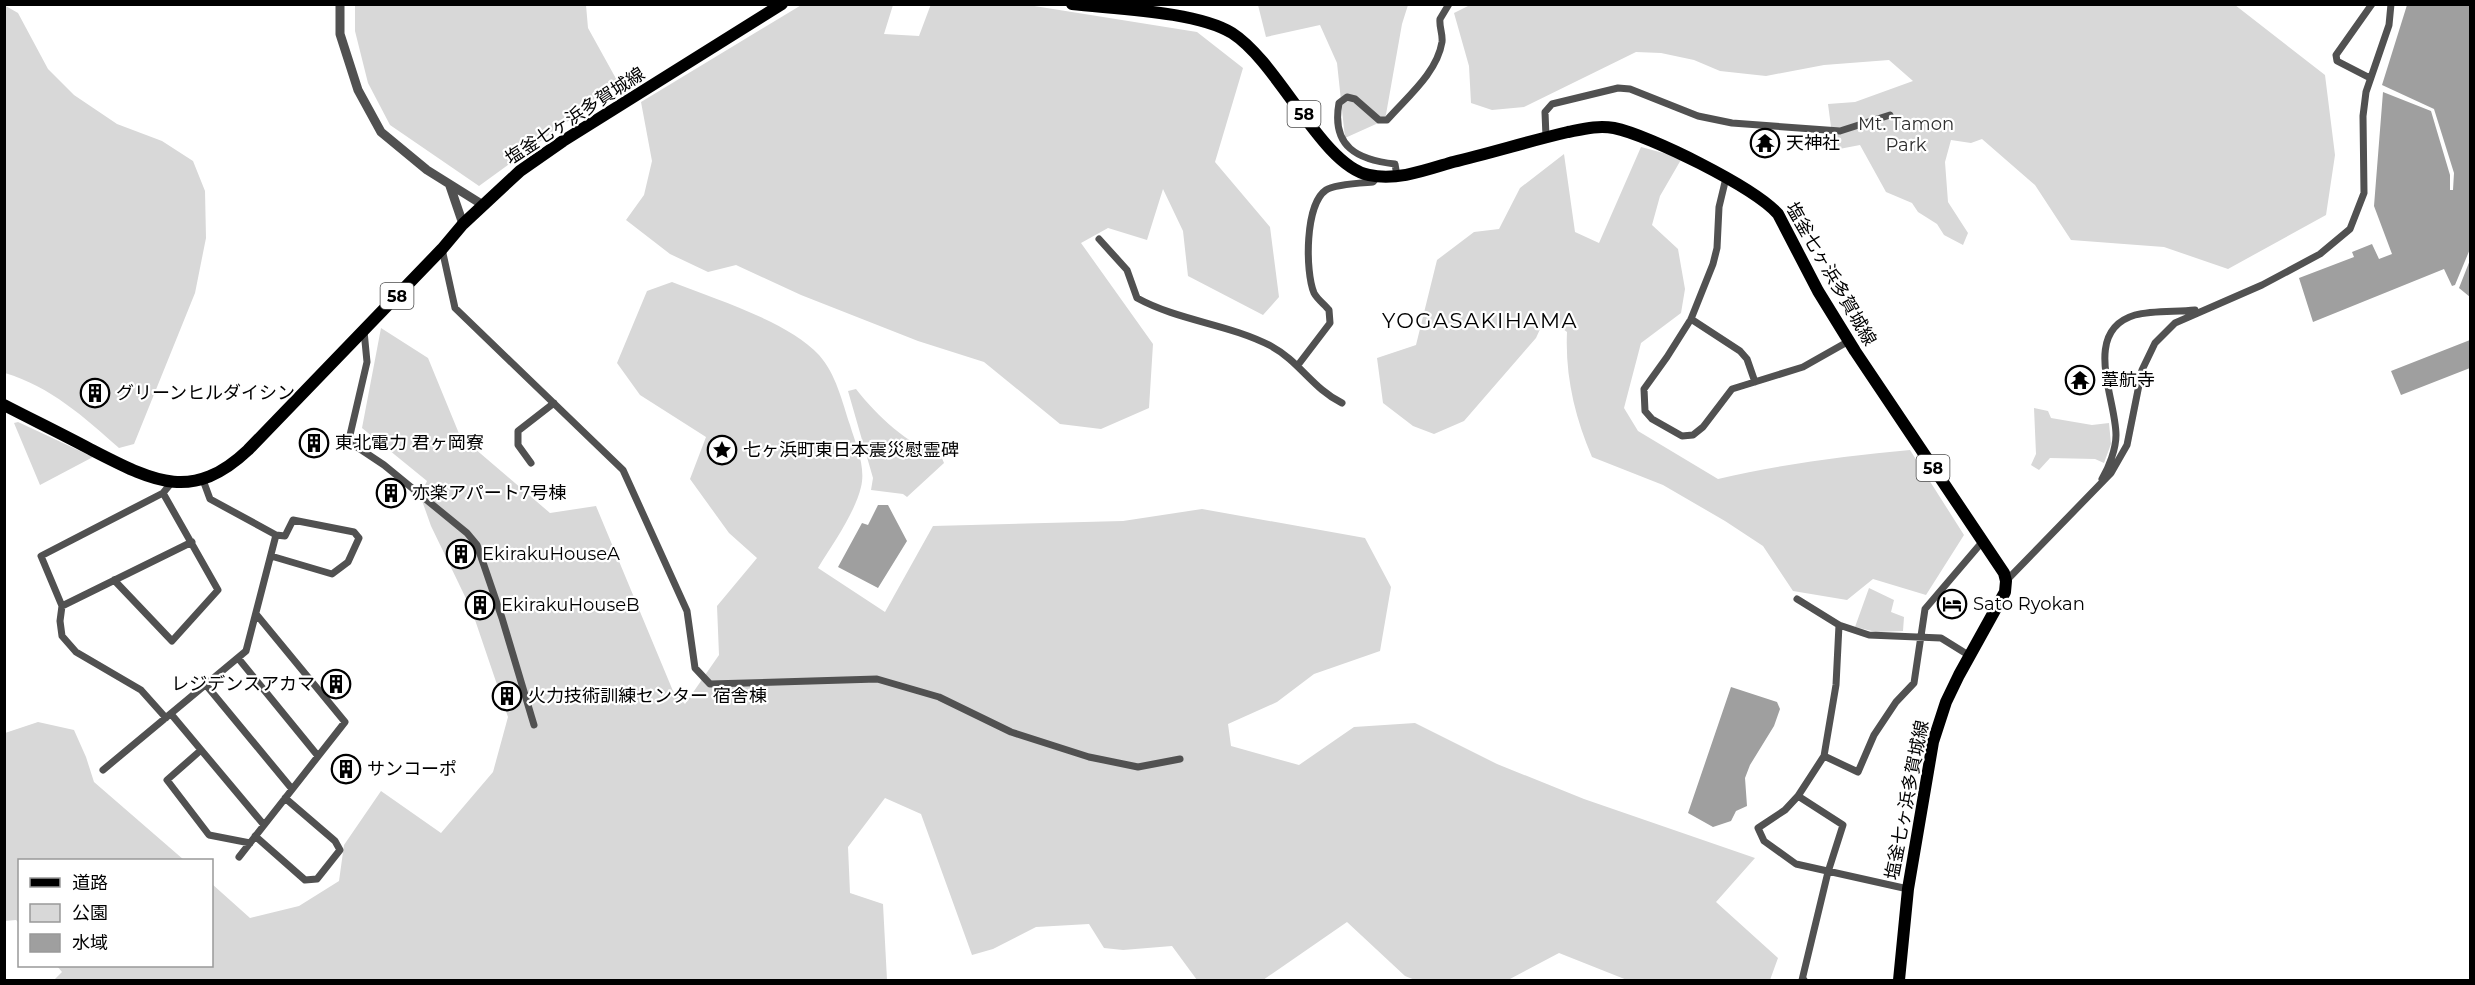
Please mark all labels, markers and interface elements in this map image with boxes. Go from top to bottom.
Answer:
street label: 塩釜七ヶ浜多賀城線 [501,63,649,169]
road number: 58 [1288,101,1320,127]
park label: Mt. Tamon Park [1858,113,1954,156]
temple icon: 天神社 [1749,127,1781,159]
place label: 天神社 [1786,132,1840,154]
street label: 塩釜七ヶ浜多賀城線 [1781,198,1881,350]
road number: 58 [380,283,414,309]
district label: YOGASAKIHAMA [1382,308,1578,333]
temple icon: 葦航寺 [2064,364,2096,396]
place label: 葦航寺 [2101,369,2155,391]
building icon: グリーンヒルダイシン [79,377,111,409]
place label: グリーンヒルダイシン [116,382,295,404]
building icon: 東北電力 君ヶ岡寮 [298,427,330,459]
place label: 東北電力 君ヶ岡寮 [335,432,484,454]
place icon: 七ヶ浜町東日本震災慰霊碑 [706,434,738,466]
place label: 七ヶ浜町東日本震災慰霊碑 [743,439,959,461]
road number: 58 [1916,455,1950,481]
building icon: 亦楽アパート7号棟 [375,477,407,509]
place label: 亦楽アパート7号棟 [412,482,566,504]
building icon: EkirakuHouseA [445,538,477,570]
place label: EkirakuHouseA [482,543,620,565]
hotel icon: Sato Ryokan [1936,588,1968,620]
building icon: EkirakuHouseB [464,589,496,621]
place label: Sato Ryokan [1973,593,2085,615]
place label: EkirakuHouseB [501,594,640,616]
building icon: レジデンスアカマ [320,668,352,700]
place label: レジデンスアカマ [171,673,315,695]
building icon: 火力技術訓練センター 宿舎棟 [491,680,523,712]
place label: 火力技術訓練センター 宿舎棟 [528,685,767,707]
street label: 塩釜七ヶ浜多賀城線 [1881,718,1933,882]
building icon: サンコーポ [330,753,362,785]
place label: サンコーポ [367,758,457,780]
legend [18,859,213,967]
text: 道路 [72,872,108,894]
text: 公園 [72,902,108,924]
text: 水域 [72,932,108,954]

